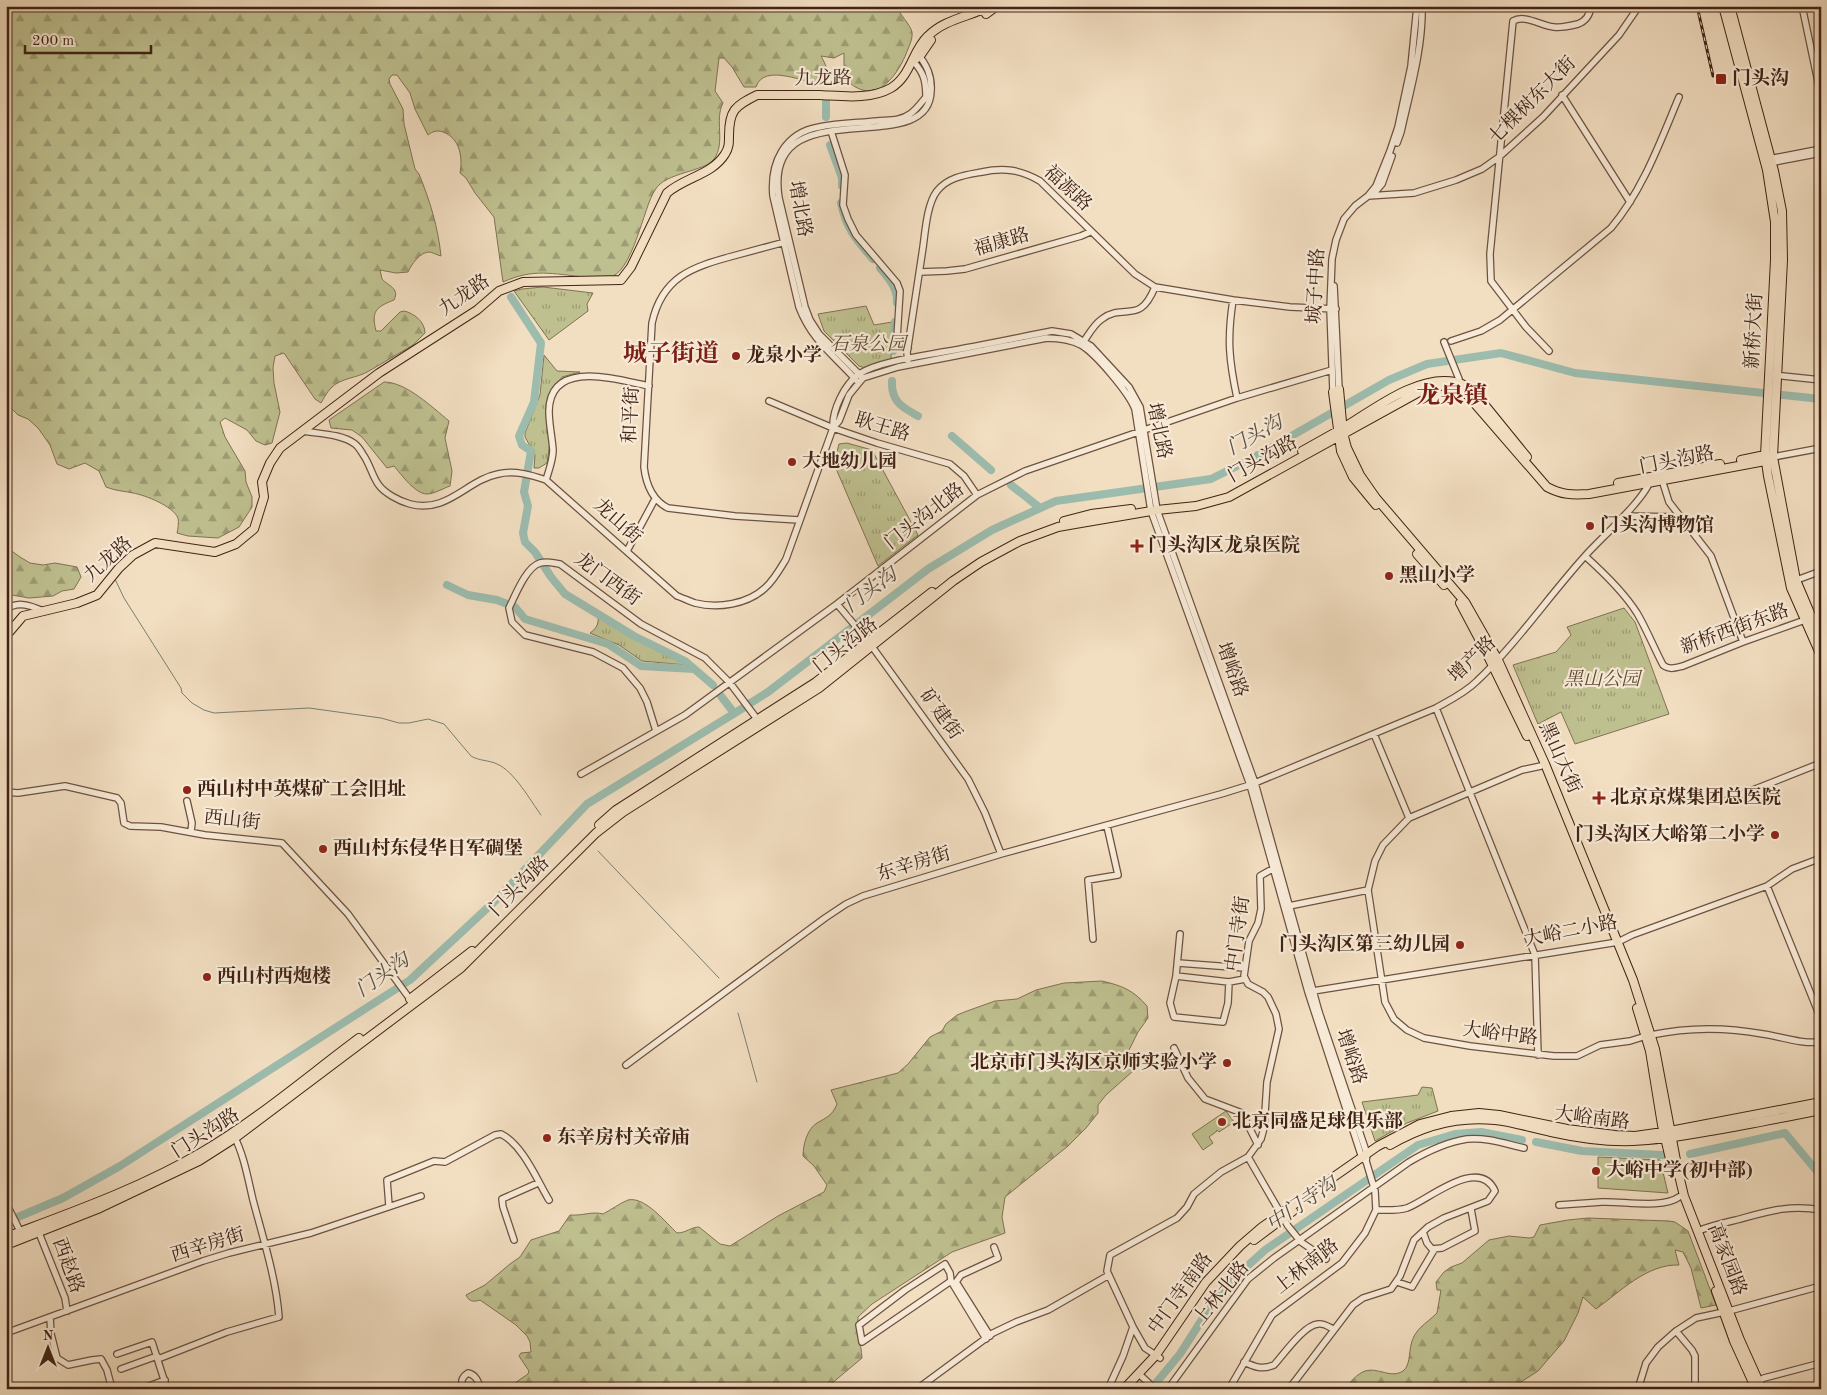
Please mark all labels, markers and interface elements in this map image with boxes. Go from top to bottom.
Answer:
scale bar [25,22,151,54]
text: 200 m [32,34,74,49]
street label: 七棵树东大街 [1484,52,1580,148]
place label: 门头沟 [1732,67,1789,89]
street label: 九龙路 [794,68,852,89]
marker: 门头沟 [1714,72,1728,86]
street label: 福源路 [1040,161,1096,215]
street label: 增北路 [785,179,815,239]
street label: 福康路 [971,223,1032,260]
street label: 城子中路 [1304,247,1328,324]
street label: 九龙路 [435,270,494,320]
street label: 新桥大街 [1741,292,1766,369]
park label: 石泉公园 [830,334,909,355]
district label: 城子街道 [623,340,719,367]
place label: 龙泉小学 [746,344,822,366]
marker: 龙泉小学 [730,350,742,362]
district label: 龙泉镇 [1416,382,1488,409]
street label: 和平街 [619,386,643,444]
street label: 增北路 [1143,401,1175,461]
street label: 耿王路 [852,409,913,445]
water label: 门头沟 [1223,410,1289,459]
street label: 门头沟路 [1224,431,1301,487]
street label: 门头沟路 [1637,441,1716,478]
place label: 大地幼儿园 [802,450,897,472]
marker: 大地幼儿园 [786,456,798,468]
street label: 门头沟北路 [880,478,968,554]
street label: 龙山街 [589,494,646,548]
place label: 门头沟博物馆 [1600,514,1714,536]
marker: 门头沟博物馆 [1584,520,1596,532]
street label: 九龙路 [80,532,137,586]
place label: 门头沟区龙泉医院 [1148,534,1300,556]
marker: 门头沟区龙泉医院 [1130,539,1144,553]
street label: 龙门西街 [571,548,645,610]
water label: 门头沟 [840,562,903,617]
place label: 黑山小学 [1399,564,1475,586]
marker: 黑山小学 [1383,570,1395,582]
street label: 新桥西街东路 [1677,599,1792,658]
street label: 门头沟路 [808,613,882,677]
street label: 增产路 [1444,631,1500,687]
street label: 增峪路 [1212,639,1252,700]
park label: 黑山公园 [1564,669,1643,690]
street label: 矿建街 [916,685,966,744]
street label: 黑山大街 [1535,718,1586,797]
place label: 西山村中英煤矿工会旧址 [197,778,406,800]
marker: 西山村中英煤矿工会旧址 [181,784,193,796]
place label: 北京京煤集团总医院 [1610,786,1781,808]
marker: 北京京煤集团总医院 [1592,791,1606,805]
street label: 西山街 [203,807,262,833]
place label: 门头沟区大峪第二小学 [1575,823,1765,845]
marker: 门头沟区大峪第二小学 [1769,829,1781,841]
place label: 西山村东侵华日军碉堡 [333,837,523,859]
street label: 东辛房街 [874,842,953,885]
marker: 西山村东侵华日军碉堡 [317,843,329,855]
street label: 门头沟路 [484,851,554,921]
street label: 中门寺街 [1221,895,1254,973]
street label: 大峪二小路 [1522,911,1619,950]
place label: 门头沟区第三幼儿园 [1279,933,1450,955]
marker: 门头沟区第三幼儿园 [1454,939,1466,951]
water label: 门头沟 [352,947,416,1001]
place label: 西山村西炮楼 [217,965,331,987]
marker: 西山村西炮楼 [201,971,213,983]
street label: 大峪中路 [1461,1018,1539,1049]
street label: 增峪路 [1332,1026,1370,1087]
place label: 北京市门头沟区京师实验小学 [970,1051,1217,1073]
marker: 北京市门头沟区京师实验小学 [1221,1057,1233,1069]
street label: 大峪南路 [1553,1102,1631,1133]
street label: 门头沟路 [167,1103,243,1162]
place label: 北京同盛足球俱乐部 [1232,1110,1403,1132]
marker: 北京同盛足球俱乐部 [1216,1116,1228,1128]
place label: 东辛房村关帝庙 [557,1126,690,1148]
marker: 东辛房村关帝庙 [541,1132,553,1144]
place label: 大峪中学(初中部) [1606,1159,1753,1181]
marker: 大峪中学(初中部) [1590,1165,1602,1177]
water label: 中门寺沟 [1262,1171,1343,1236]
street label: 高家园路 [1704,1220,1751,1299]
street label: 西辛房街 [168,1223,247,1266]
street label: 上林南路 [1269,1234,1343,1298]
street label: 西赵路 [48,1235,88,1296]
street label: 中门寺南路 [1143,1248,1217,1338]
street label: 上林北路 [1189,1257,1253,1330]
north arrow [22,1322,72,1372]
text: N [43,1329,54,1343]

